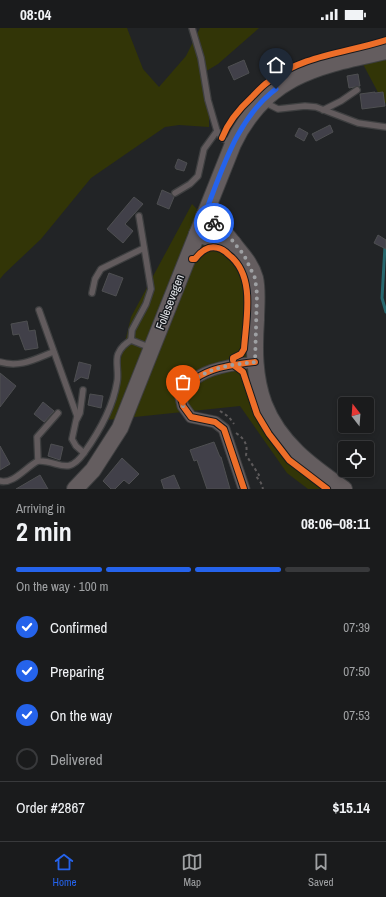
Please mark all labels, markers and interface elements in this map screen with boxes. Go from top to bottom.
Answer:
text: 08:04 [20,4,51,25]
pin [259,48,293,89]
icon: home [265,54,287,76]
courier [194,203,234,243]
icon: bike [203,212,225,234]
street label: Follesevegen [152,272,188,332]
pin [166,365,200,406]
icon: bag [172,371,194,393]
north arrow [338,397,374,433]
map controls [338,397,374,477]
button: locate [338,441,374,477]
text: Arriving in [16,500,65,517]
text: 08:06–08:11 [301,513,370,534]
text: 2 min [16,514,72,549]
text: On the way · 100 m [16,578,108,595]
icon: check [16,616,38,638]
text: Confirmed [50,617,107,638]
text: 07:39 [343,619,370,636]
icon: check [16,660,38,682]
text: Preparing [50,661,104,682]
text: 07:50 [343,663,370,680]
icon: check [16,704,38,726]
text: On the way [50,705,112,726]
text: 07:53 [343,707,370,724]
text: Delivered [50,749,103,770]
text: Order #2867 [16,797,85,818]
text: $15.14 [332,797,370,818]
tab: Home [52,851,76,889]
tab: Map [181,851,203,889]
tab: Saved [308,851,334,889]

